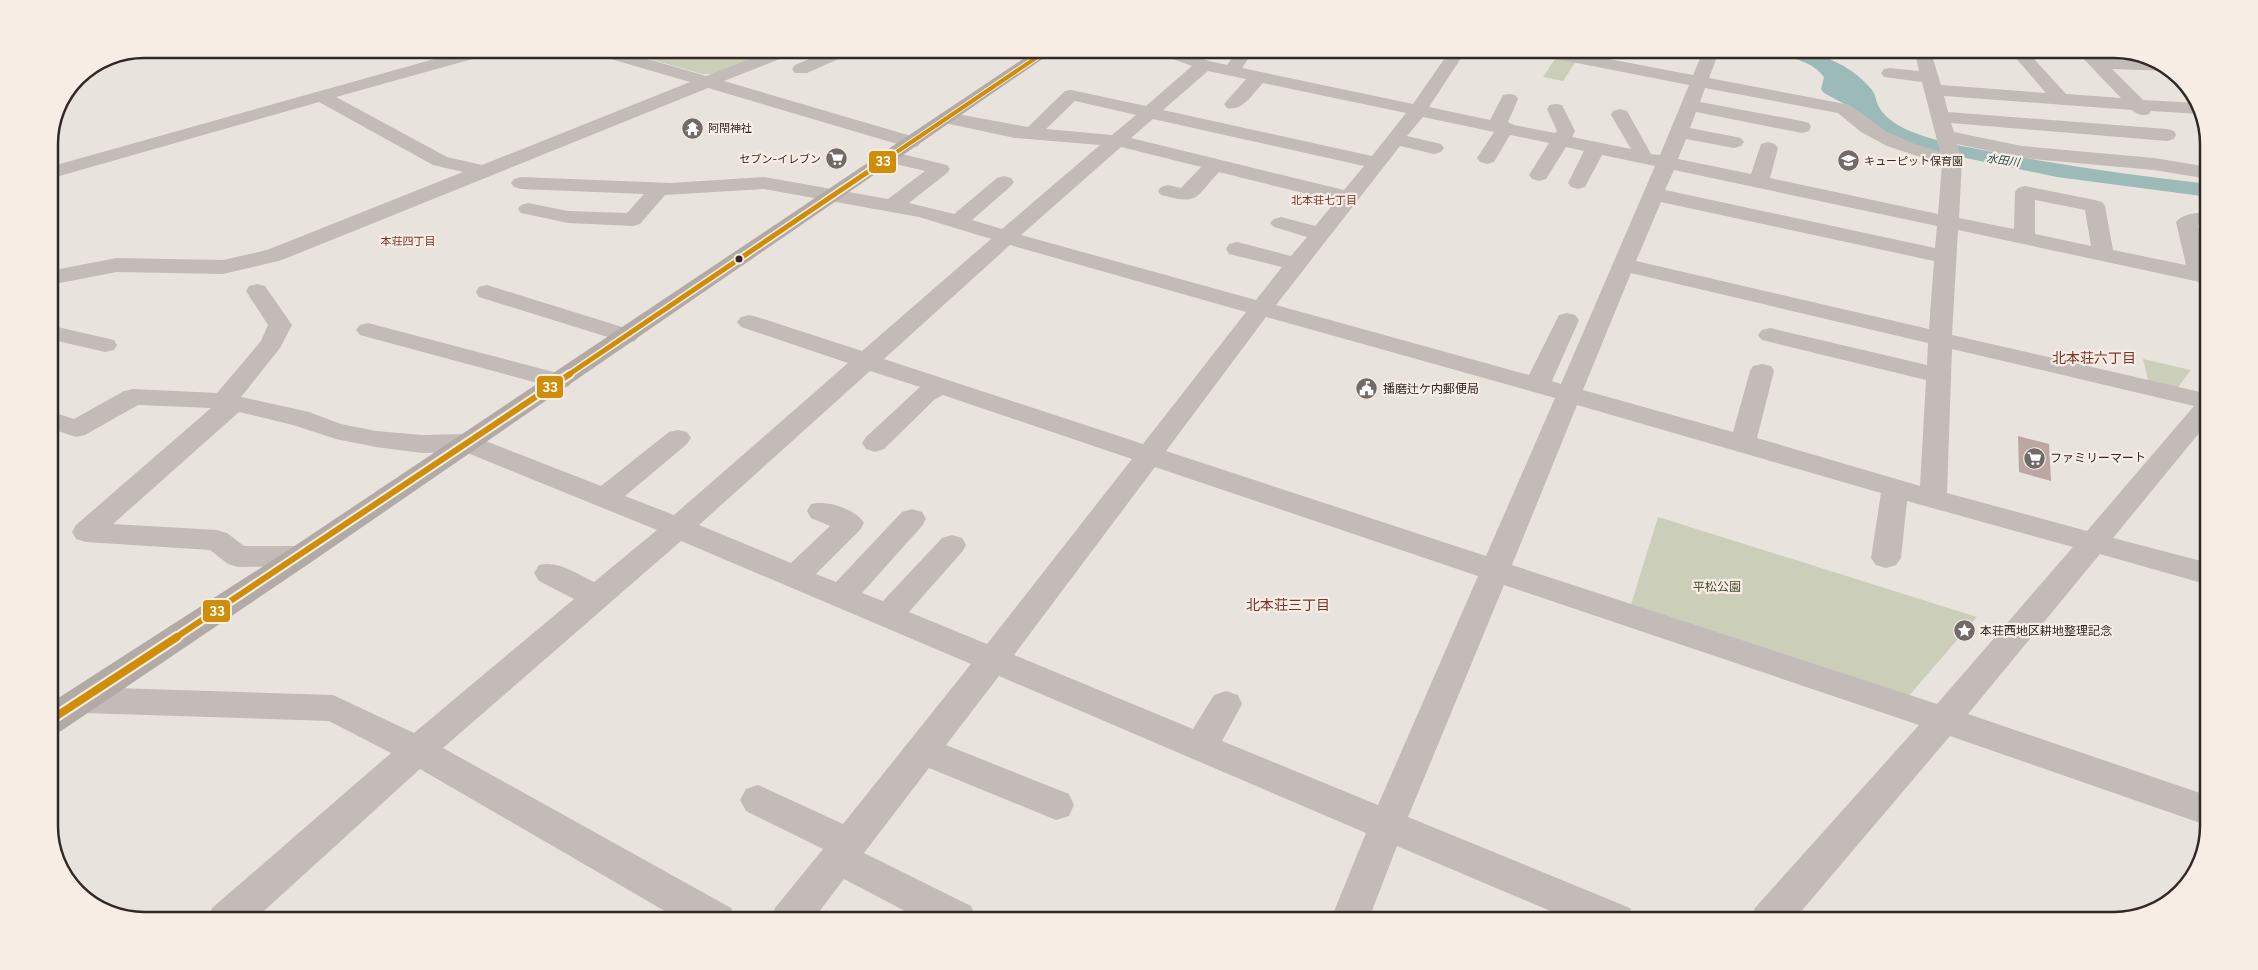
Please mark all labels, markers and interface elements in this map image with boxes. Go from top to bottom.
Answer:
temple icon: 阿閇神社 [680,116,704,140]
place label: 阿閇神社 [708,122,752,135]
supermarket icon: セブン-イレブン [825,147,849,171]
school or university icon: キューピット保育園 [1836,149,1860,173]
line badge: 33 [868,150,897,174]
water label: 水田川 [1986,152,2021,169]
place label: セブン-イレブン [739,153,821,166]
text: 33 [875,153,891,170]
place label: キューピット保育園 [1864,155,1963,168]
district label: 北本荘七丁目 [1291,194,1357,207]
district label: 本荘四丁目 [381,235,436,248]
unlabelled marker [734,254,744,264]
district label: 北本荘六丁目 [2052,350,2136,367]
line badge: 33 [536,375,564,399]
public building icon: 播磨辻ケ内郵便局 [1355,377,1379,401]
text: 33 [542,379,558,396]
place label: 播磨辻ケ内郵便局 [1383,382,1479,396]
supermarket icon: ファミリーマート [2022,446,2046,470]
place label: ファミリーマート [2050,451,2146,465]
park label: 平松公園 [1693,580,1741,594]
district label: 北本荘三丁目 [1246,597,1330,614]
line badge: 33 [202,599,231,623]
text: 33 [209,603,225,620]
place icon: 本荘西地区耕地整理記念 [1952,619,1976,643]
place label: 本荘西地区耕地整理記念 [1980,624,2112,638]

